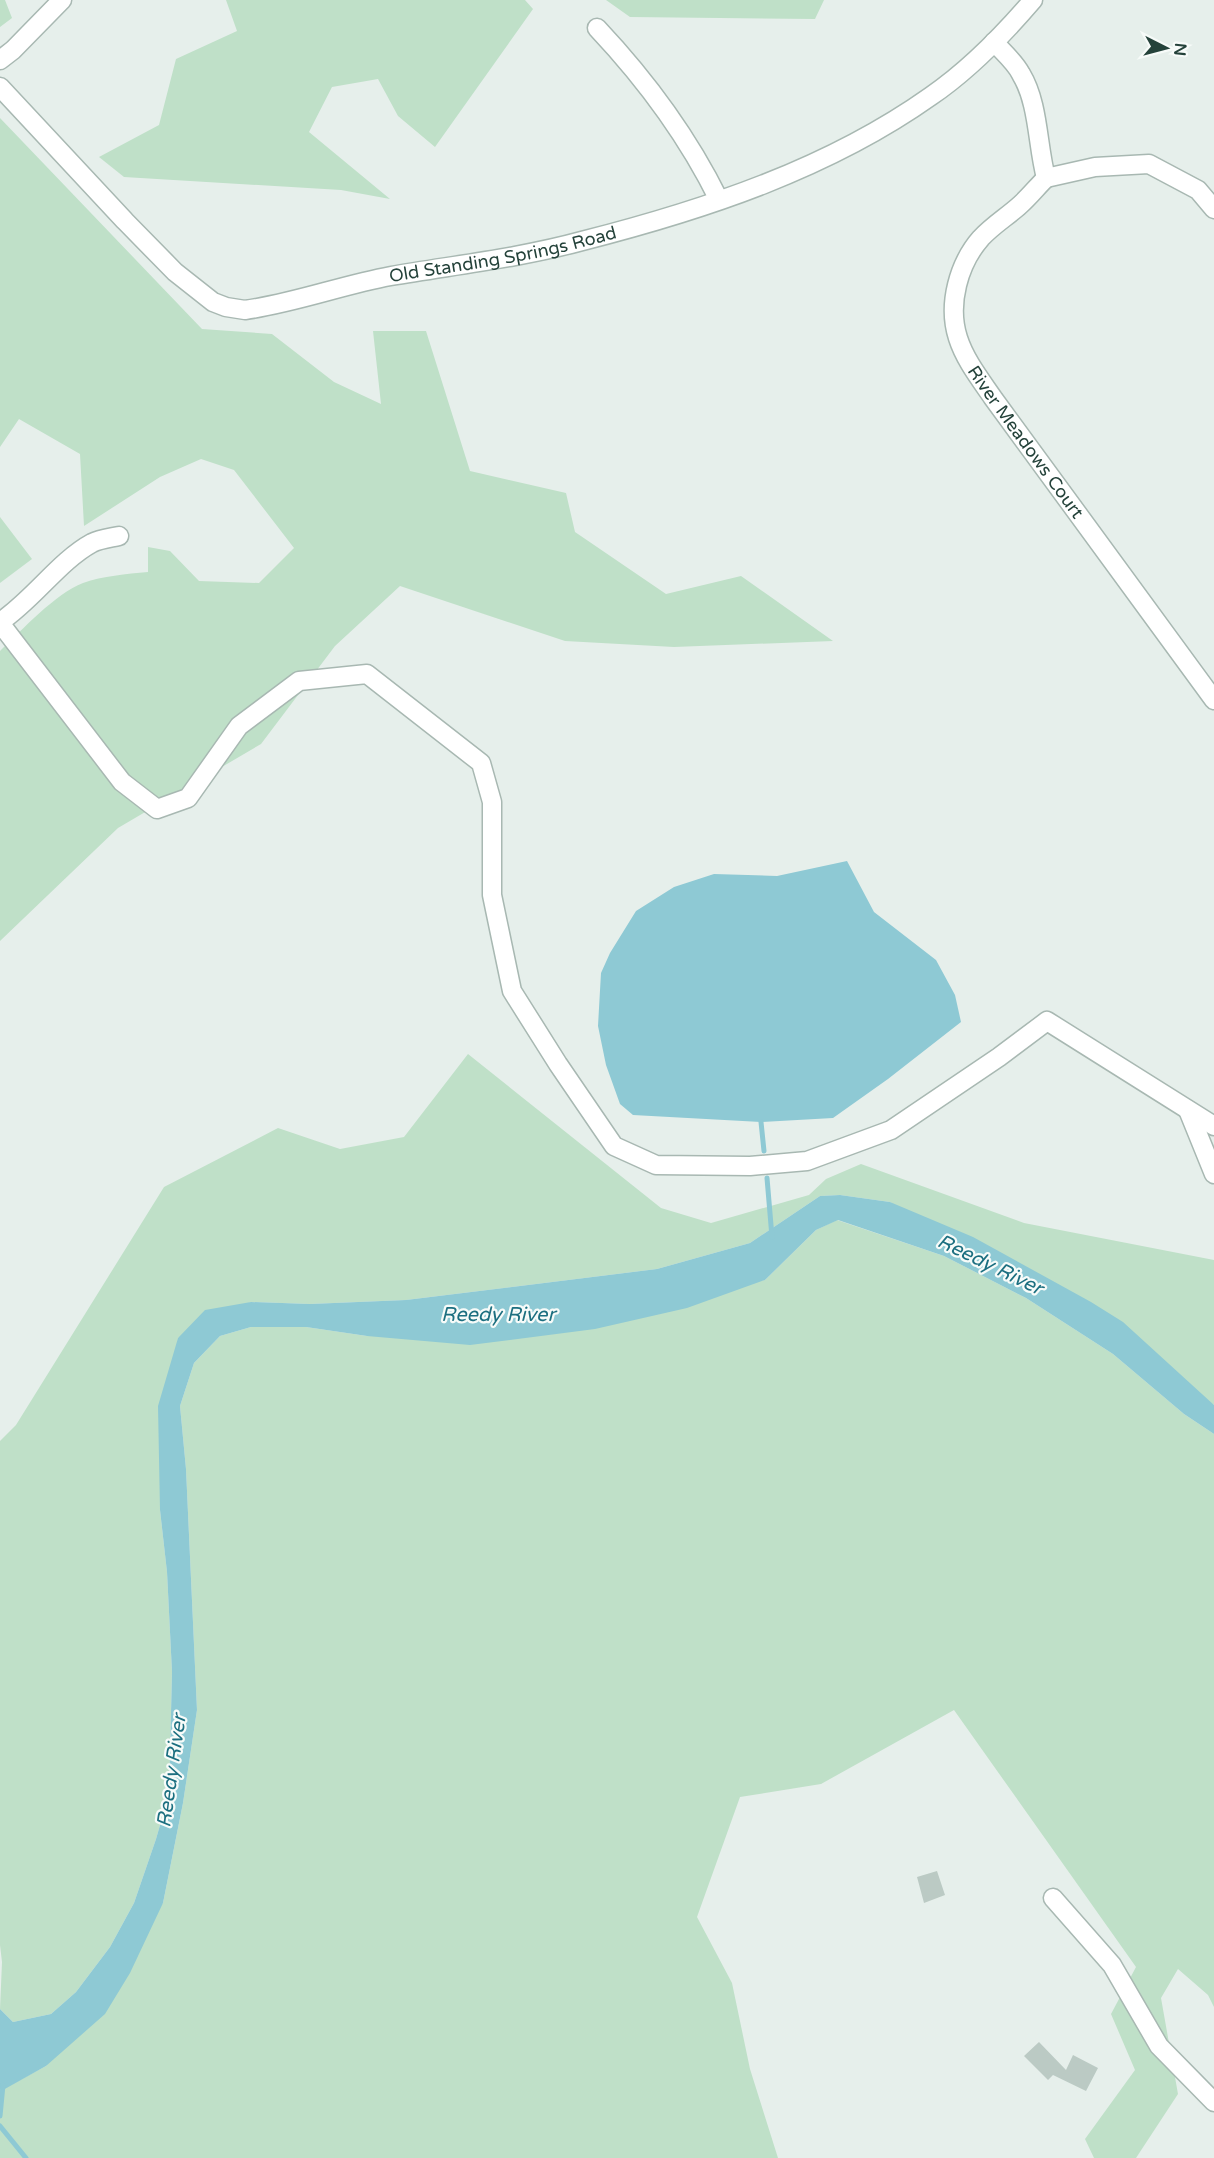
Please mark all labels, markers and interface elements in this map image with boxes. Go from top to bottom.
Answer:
north arrow [1136,18,1196,78]
text: N [1169,42,1191,57]
street label: Old Standing Springs Road [387,222,619,287]
street label: River Meadows Court [963,361,1089,523]
water label: Reedy River [933,1229,1049,1302]
water label: Reedy River [441,1303,557,1327]
water label: Reedy River [152,1711,192,1829]

